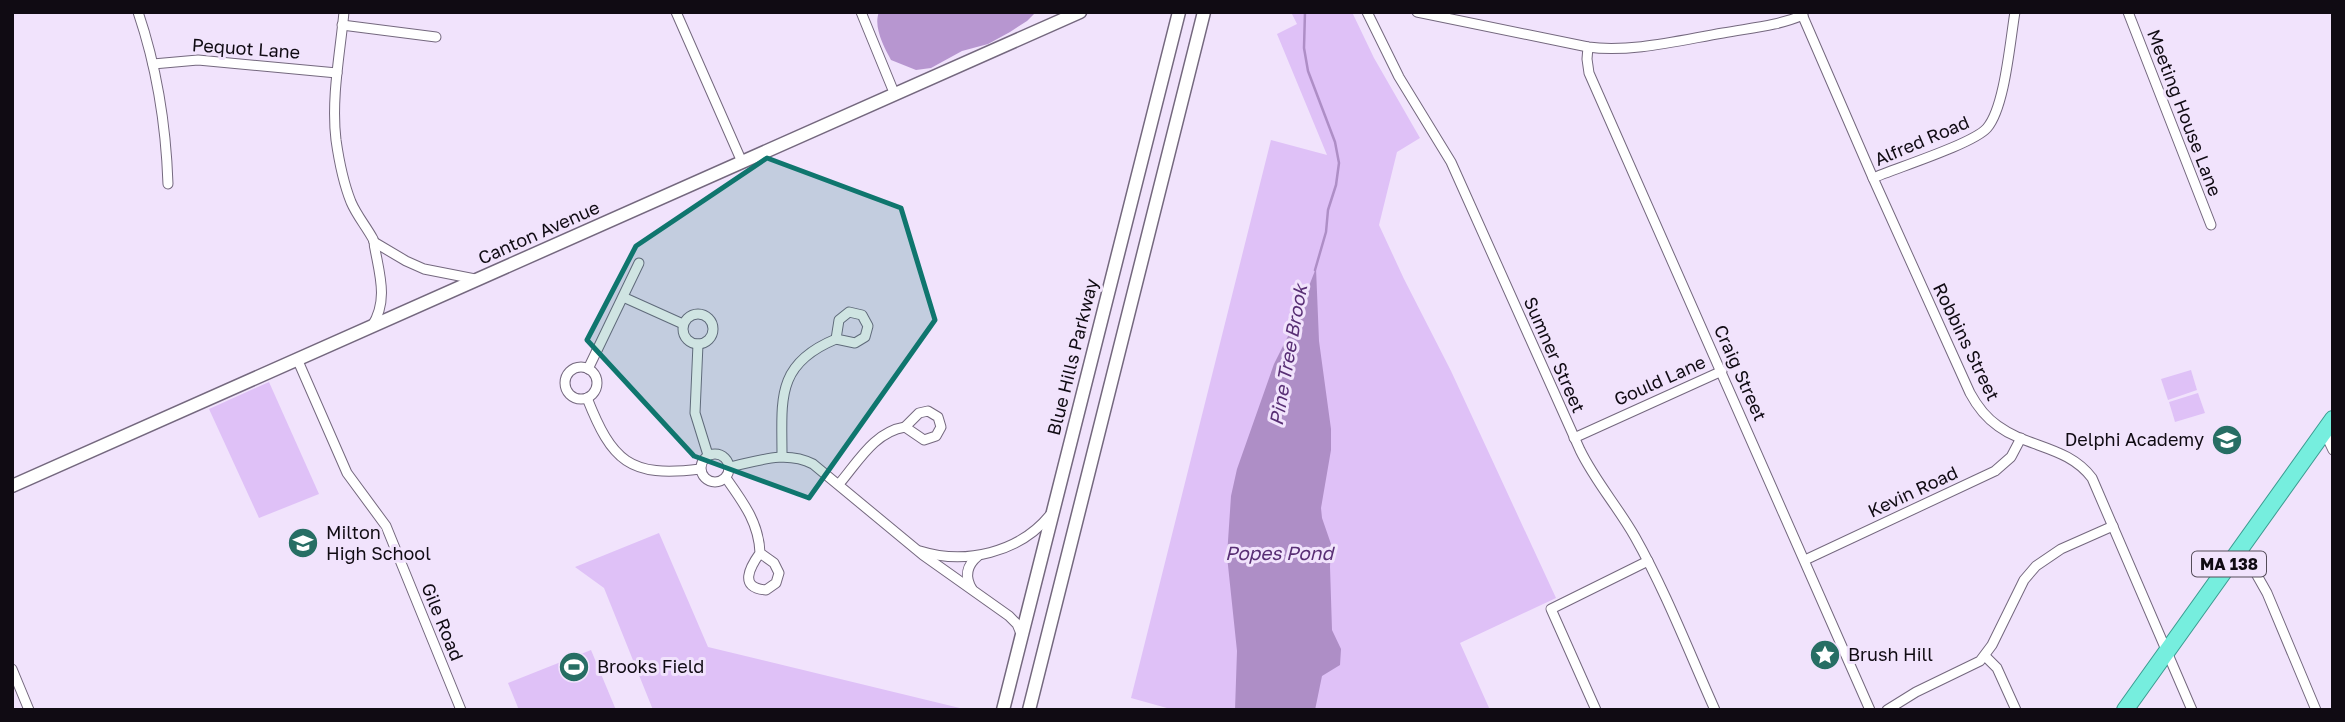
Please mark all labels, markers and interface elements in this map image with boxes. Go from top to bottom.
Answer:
street label: Meeting House Lane [2143,26,2227,199]
street label: Pequot Lane [191,33,301,63]
street label: Alfred Road [1871,110,1972,170]
street label: Canton Avenue [475,196,603,269]
street label: Blue Hills Parkway [1042,276,1102,438]
street label: Robbins Street [1929,279,2005,404]
water label: Pine Tree Brook [1264,280,1312,427]
street label: Sumner Street [1520,293,1590,416]
street label: Craig Street [1710,321,1772,424]
street label: Gould Lane [1611,350,1709,410]
school or university icon: Delphi Academy [2210,423,2244,457]
place label: Delphi Academy [2065,428,2204,450]
street label: Kevin Road [1864,461,1961,522]
place label: Milton High School [326,521,431,564]
school or university icon: Milton High School [286,526,320,560]
water label: Popes Pond [1225,541,1335,564]
road number: MA 138 [2192,552,2266,576]
street label: Gile Road [417,579,469,664]
place icon: Brush Hill [1808,638,1842,672]
place label: Brush Hill [1848,643,1933,665]
sports icon: Brooks Field [557,650,591,684]
place label: Brooks Field [597,655,704,677]

